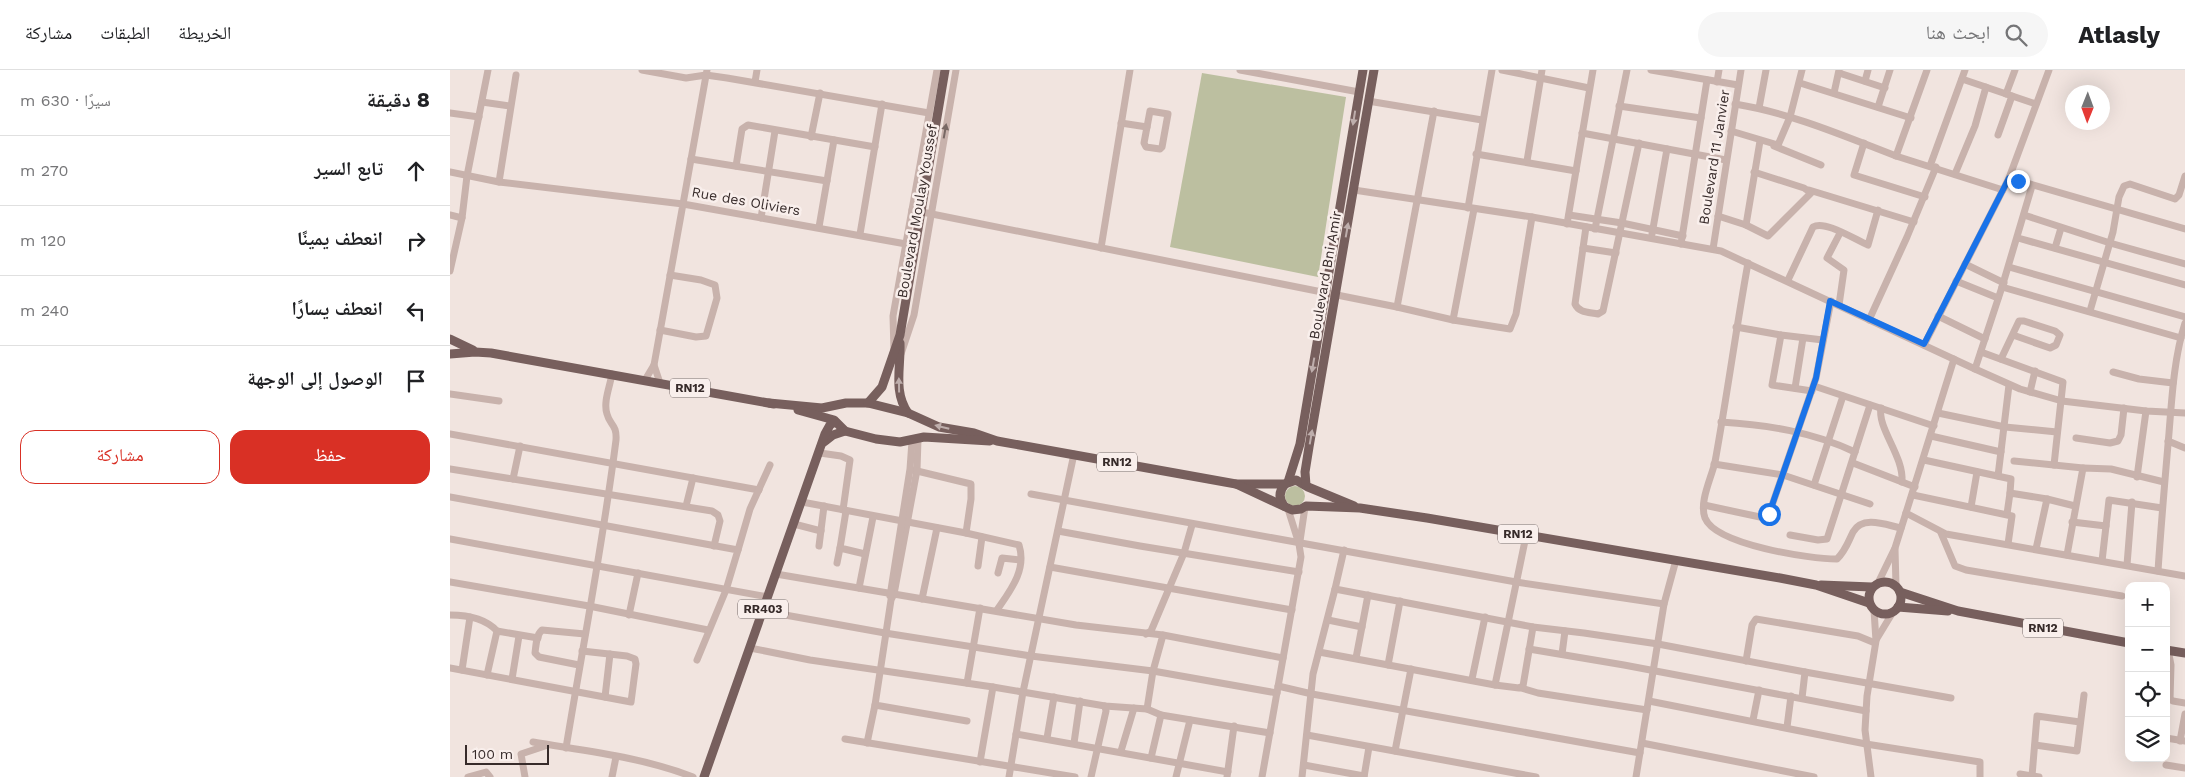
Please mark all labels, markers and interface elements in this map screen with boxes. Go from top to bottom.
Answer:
search box [1698,12,2048,57]
text: ابحث هنا [1926,21,1990,44]
icon: search [2002,21,2030,49]
text: Atlasly [2078,21,2160,49]
text: مشاركة [25,22,72,43]
text: الطبقات [100,22,150,43]
text: الخريطة [178,22,231,43]
north arrow [2065,85,2110,130]
text: 8 دقيقة [367,87,430,112]
street label: Boulevard 11 Janvier [1695,88,1733,226]
text: سيرًا · 630 m [20,91,111,110]
one-way arrow [1350,110,1358,126]
street label: Boulevard Moulay Youssef [894,122,940,299]
one-way arrow [941,123,949,139]
text: تابع السير [314,157,383,180]
icon: ahead [402,157,430,185]
text: 270 m [20,161,68,180]
route end [2007,170,2030,193]
street label: Rue des Oliviers [690,184,802,218]
street label: Boulevard Bni Amir [1306,209,1344,340]
one-way arrow [1343,221,1351,237]
text: انعطف يمينًا [297,227,383,250]
icon: right [402,227,430,255]
text: 120 m [20,231,66,250]
text: انعطف يسارًا [291,297,383,320]
icon: left [402,297,430,325]
text: 240 m [20,301,69,320]
one-way arrow [1309,357,1317,373]
text: الوصول إلى الوجهة [247,367,383,390]
icon: arrive [402,367,430,395]
one-way arrow [895,377,903,393]
road number: RN12 [670,378,710,398]
one-way arrow [934,423,949,431]
one-way arrow [1307,428,1315,444]
button: مشاركة [20,430,220,484]
button: حفظ [230,430,430,484]
road number: RN12 [1097,452,1137,472]
route start [1758,503,1781,526]
road number: RN12 [1498,524,1538,544]
map controls [2125,582,2170,762]
button: + [2125,582,2170,627]
road number: RR403 [738,600,788,618]
road number: RN12 [2023,618,2063,638]
button: − [2125,627,2170,672]
button: locate [2125,672,2170,717]
button: layers [2125,717,2170,762]
scale bar [465,742,549,765]
text: 100 m [472,746,513,762]

